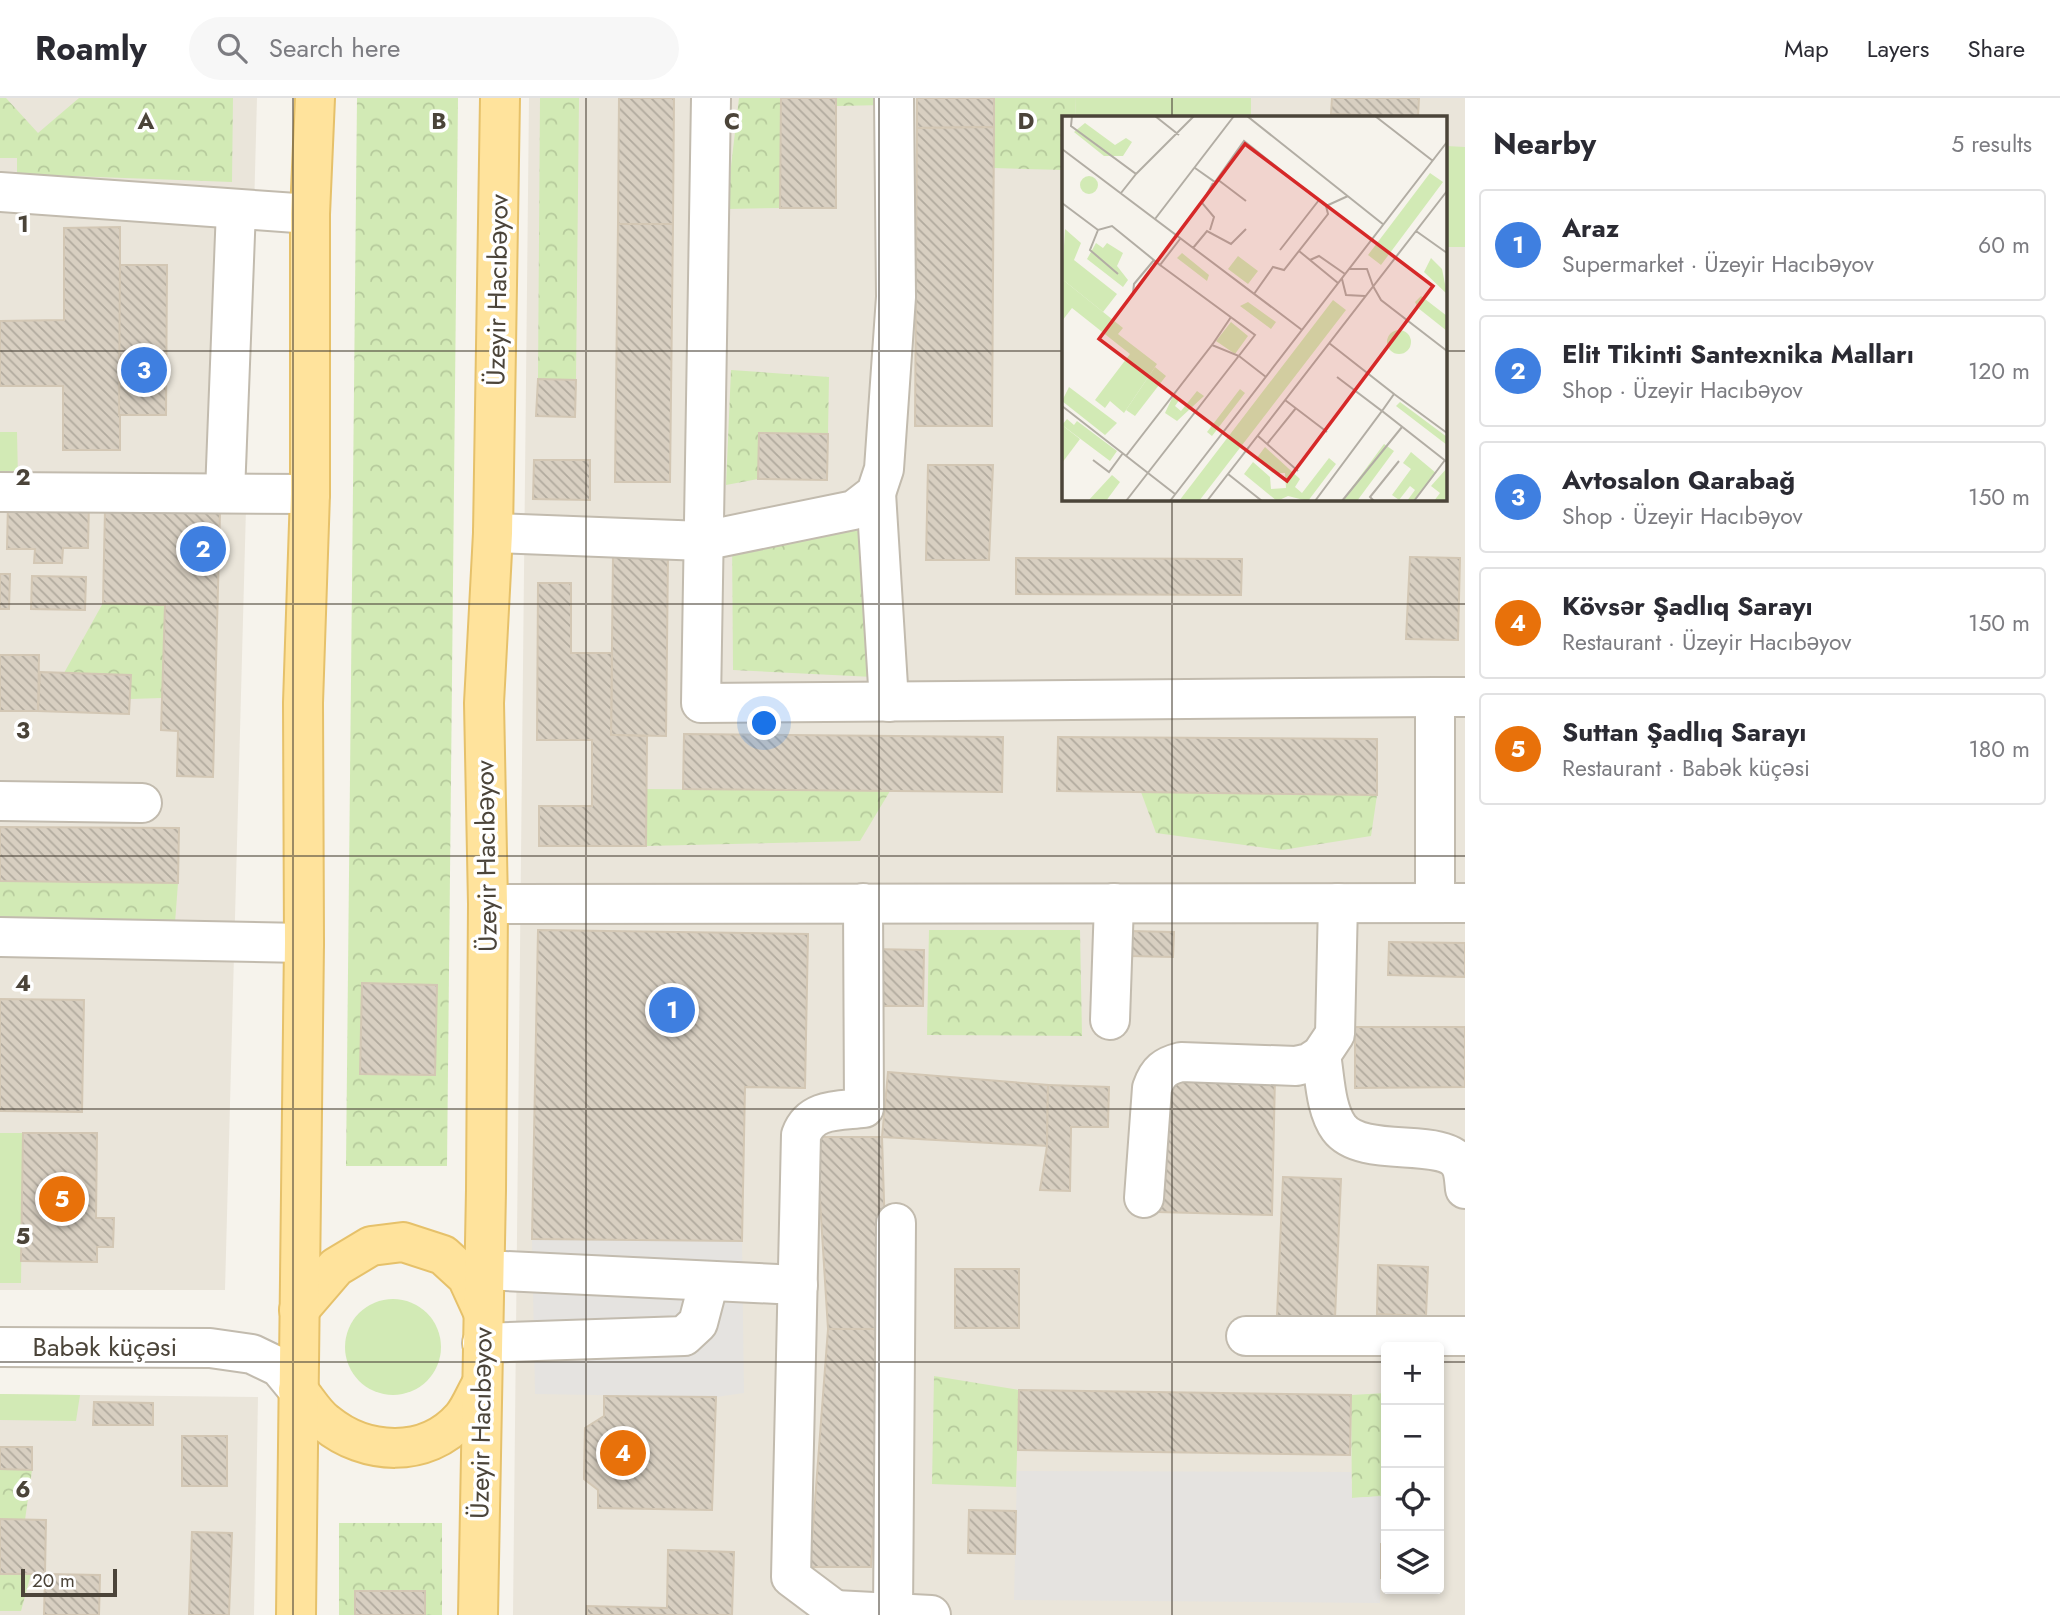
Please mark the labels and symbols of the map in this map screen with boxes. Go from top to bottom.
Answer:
text: A [137,104,155,138]
text: B [431,104,447,138]
text: C [724,104,740,138]
text: D [1018,104,1035,138]
inset map [1062,116,1448,500]
street label: Üzeyir Hacıbəyov [476,193,518,386]
text: 1 [17,207,29,241]
pin: 3 [121,344,167,396]
text: 2 [15,460,31,494]
pin: 2 [180,523,226,575]
your location [747,706,781,740]
text: 3 [16,713,30,747]
street label: Üzeyir Hacıbəyov [465,759,507,952]
text: 4 [15,966,31,1000]
pin: 1 [649,984,695,1036]
pin: 5 [39,1173,85,1225]
text: 5 [16,1219,30,1253]
street label: Üzeyir Hacıbəyov [460,1326,502,1519]
street label: Babək küçəsi [33,1328,177,1366]
pin: 4 [600,1427,646,1479]
text: 6 [15,1472,31,1506]
scale bar [21,1566,117,1598]

